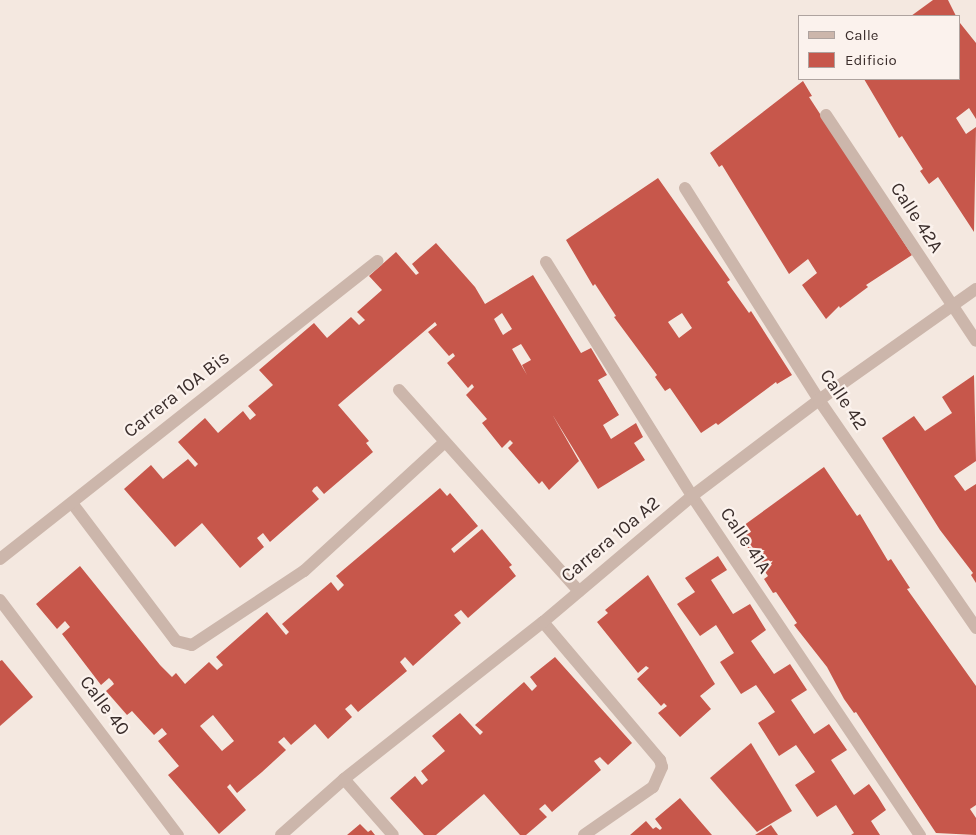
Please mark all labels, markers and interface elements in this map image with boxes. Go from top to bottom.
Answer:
legend [798,15,961,80]
text: Calle [845,26,879,44]
text: Edificio [845,51,897,69]
street label: Calle 42A [885,178,947,258]
street label: Carrera 10A Bis [120,347,234,443]
street label: Calle 42 [814,365,872,435]
street label: Carrera 10ª A2 [557,492,665,588]
street label: Calle 41A [715,504,775,578]
street label: Calle 40 [74,672,134,740]

